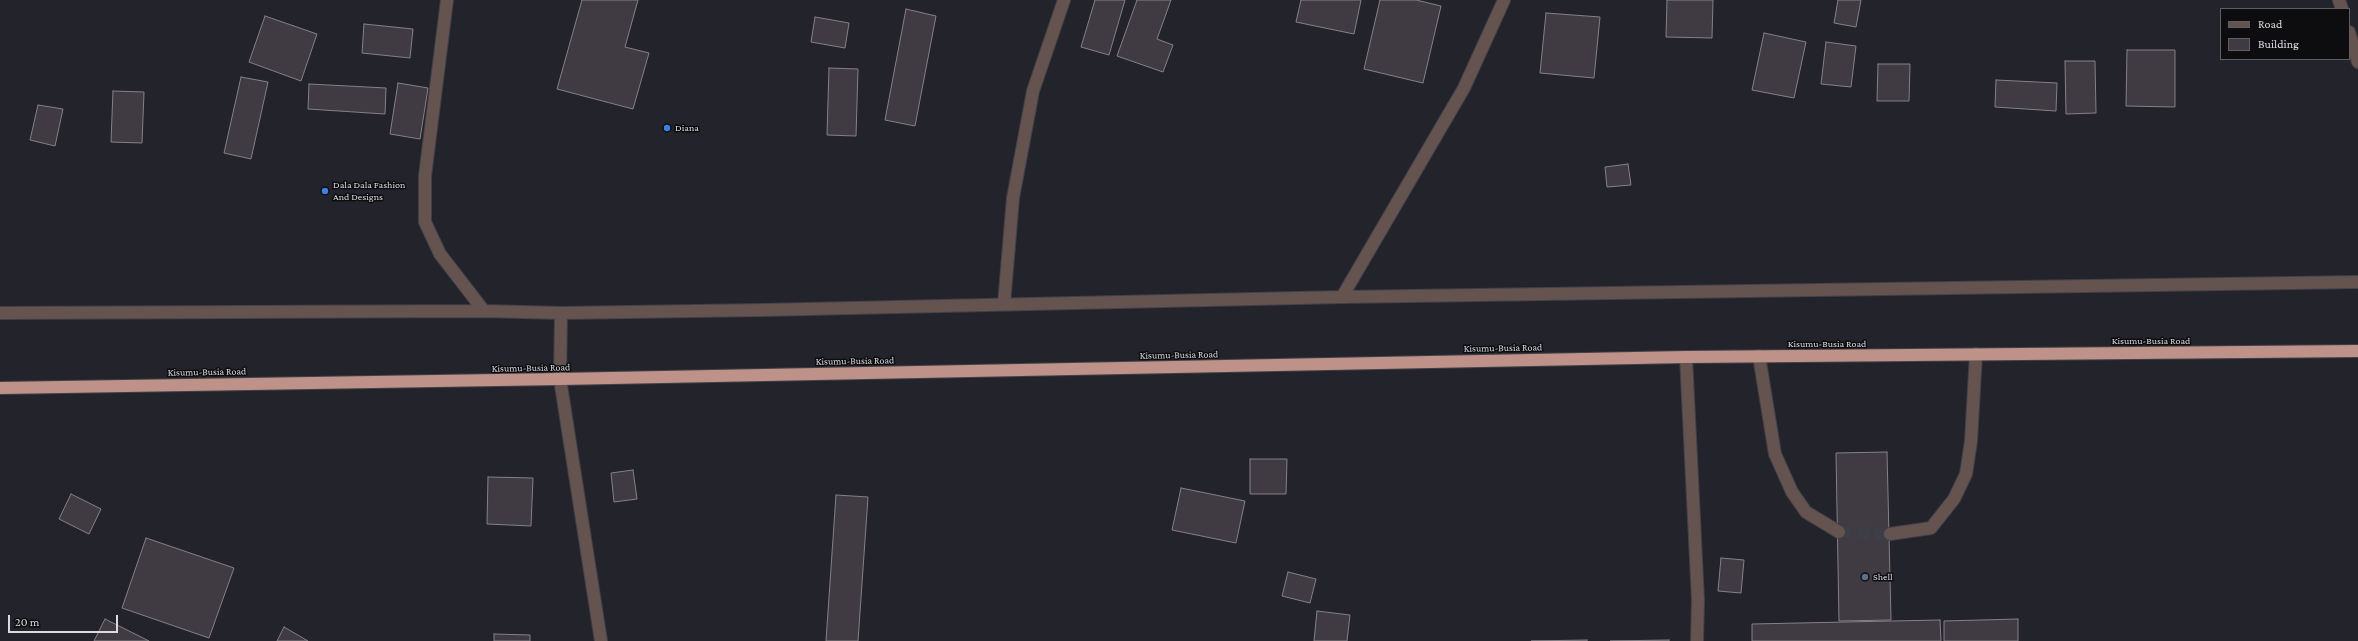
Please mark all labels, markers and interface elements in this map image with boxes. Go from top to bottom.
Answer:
legend [2220,8,2350,60]
text: Road [2258,17,2282,31]
text: Building [2258,37,2299,51]
place label: Diana [675,122,699,134]
marker: Diana [662,123,672,133]
place label: Dala Dala Fashion And Designs [333,179,405,202]
marker: Dala Dala Fashion And Designs [320,186,330,196]
street label: Kisumu-Busia Road [2112,335,2190,347]
street label: Kisumu-Busia Road [1788,338,1866,350]
street label: Kisumu-Busia Road [1464,341,1542,355]
street label: Kisumu-Busia Road [1140,348,1218,362]
street label: Kisumu-Busia Road [816,354,894,368]
street label: Kisumu-Busia Road [492,361,570,375]
street label: Kisumu-Busia Road [168,365,246,379]
place label: Shell [1873,571,1893,583]
marker: Shell [1860,572,1870,582]
scale bar [10,607,120,633]
text: 20 m [15,615,39,629]

